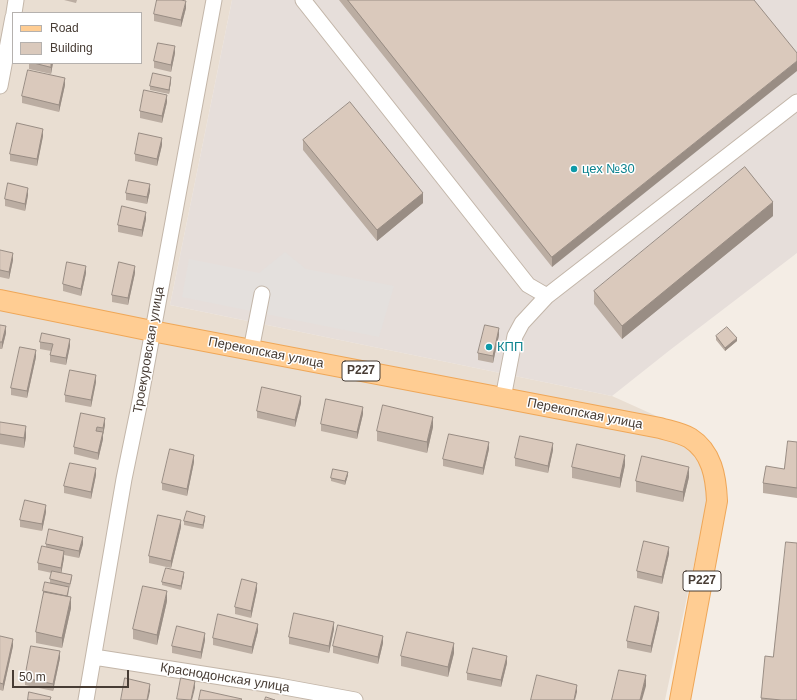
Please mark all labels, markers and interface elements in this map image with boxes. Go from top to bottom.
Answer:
legend [12,12,142,64]
text: Road [50,21,79,35]
text: Building [50,41,93,55]
place label: цех №30 [582,161,635,177]
marker: цех №30 [569,164,579,174]
street label: Троекуровская улица [130,285,168,415]
street label: Перекопская улица [207,334,325,372]
place label: КПП [497,339,523,355]
marker: КПП [484,342,494,352]
road number: Р227 [342,361,380,381]
street label: Перекопская улица [526,395,644,433]
road number: Р227 [683,571,721,591]
street label: Краснодонская улица [159,660,291,696]
scale bar [14,662,131,688]
text: 50 m [19,670,46,684]

